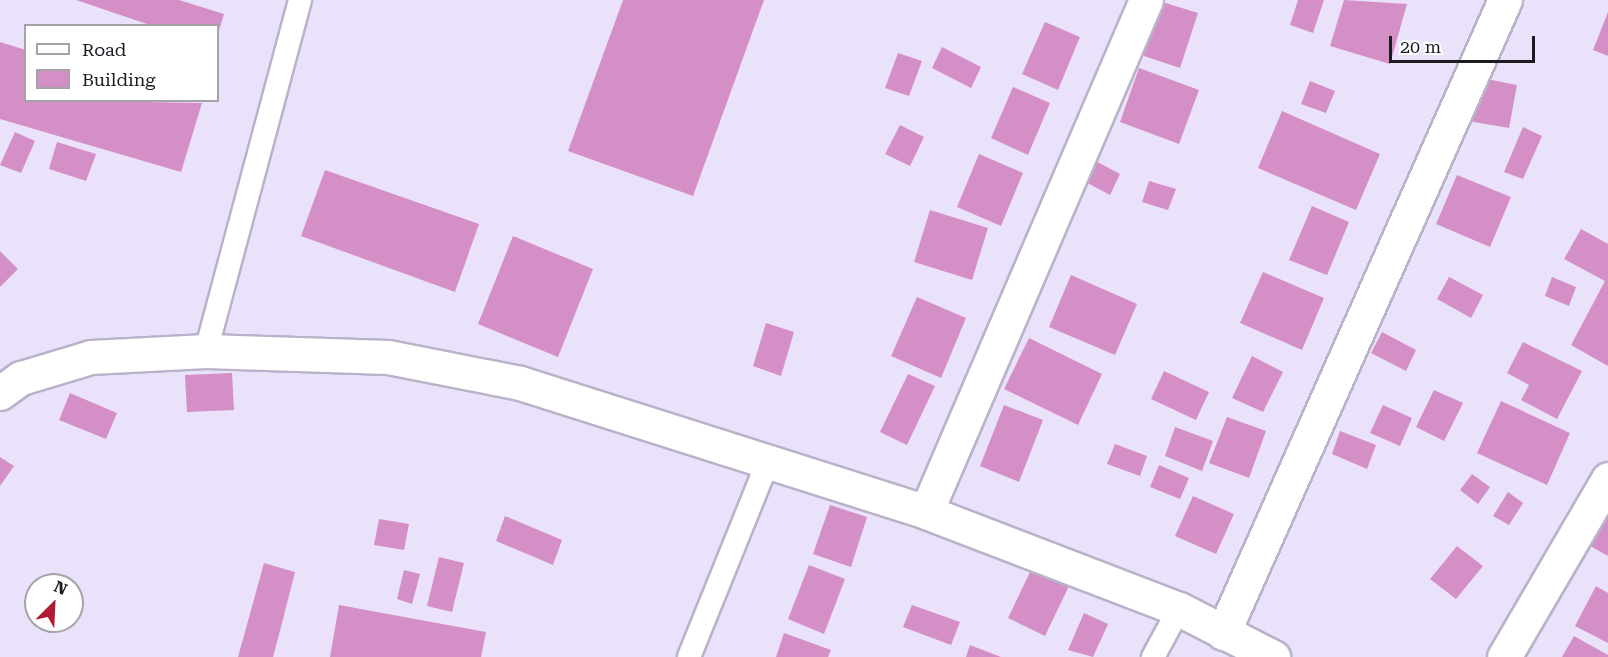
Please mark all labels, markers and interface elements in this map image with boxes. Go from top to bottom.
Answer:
legend [24,24,219,102]
scale bar [1392,24,1538,62]
text: 20 m [1400,36,1441,57]
text: Road [82,39,126,60]
text: Building [82,69,156,90]
north arrow [24,573,84,633]
text: N [51,577,70,599]

